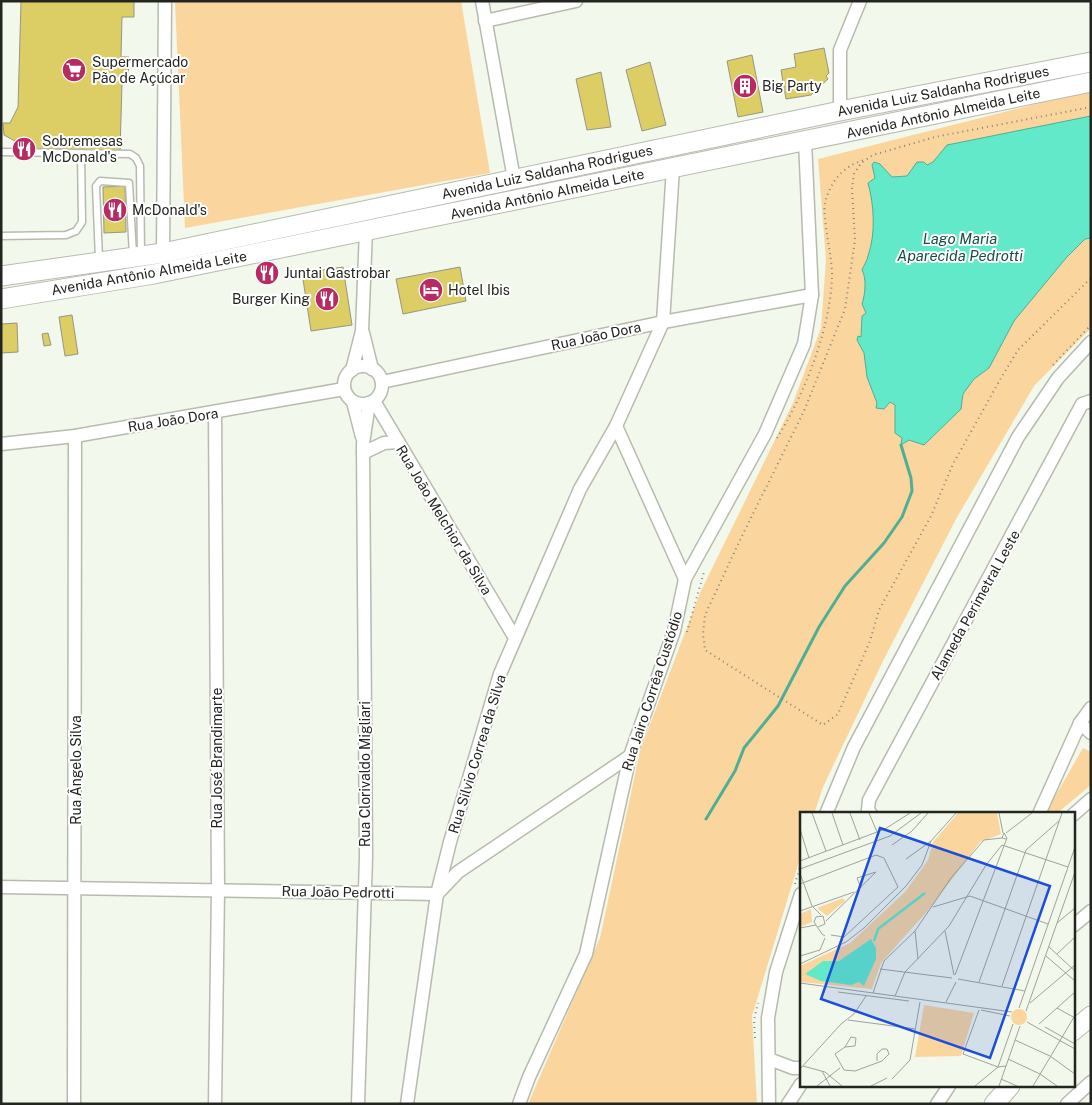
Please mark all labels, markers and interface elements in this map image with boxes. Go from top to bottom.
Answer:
place label: Supermercado Pão de Açúcar [92,54,188,86]
supermarket icon: Supermercado Pão de Açúcar [61,57,87,83]
street label: Avenida Luiz Saldanha Rodrigues [836,63,1050,119]
building icon: Big Party [732,73,758,99]
place label: Big Party [762,78,822,94]
street label: Avenida Antônio Almeida Leite [844,85,1042,141]
place label: Sobremesas McDonald's [42,133,123,165]
restaurant icon: Sobremesas McDonald's [11,136,37,162]
street label: Avenida Luiz Saldanha Rodrigues [440,142,654,202]
street label: Avenida Antônio Almeida Leite [448,166,646,222]
restaurant icon: McDonald's [102,197,128,223]
place label: McDonald's [132,202,207,218]
water label: Lago Maria Aparecida Pedrotti [897,230,1023,264]
street label: Avenida Antônio Almeida Leite [50,248,248,298]
restaurant icon: Juntai Gastrobar [254,260,280,286]
place label: Juntai Gastrobar [284,265,391,281]
hotel icon: Hotel Ibis [418,277,444,303]
place label: Hotel Ibis [448,282,510,298]
restaurant icon: Burger King [314,286,340,312]
place label: Burger King [232,291,310,307]
street label: Rua João Dora [550,319,642,353]
street label: Rua João Dora [127,405,219,435]
street label: Rua João Melchior da Silva [393,442,495,598]
street label: Alameda Perimetral Leste [927,527,1023,683]
street label: Rua Jairo Corrêa Custódio [619,609,685,773]
street label: Rua Silvio Correa da Silva [445,673,509,835]
street label: Rua José Brandimarte [209,687,225,828]
street label: Rua Clorivaldo Migliari [357,701,373,847]
street label: Rua Ângelo Silva [67,715,84,825]
inset map [800,812,1074,1088]
street label: Rua João Pedrotti [282,883,394,901]

